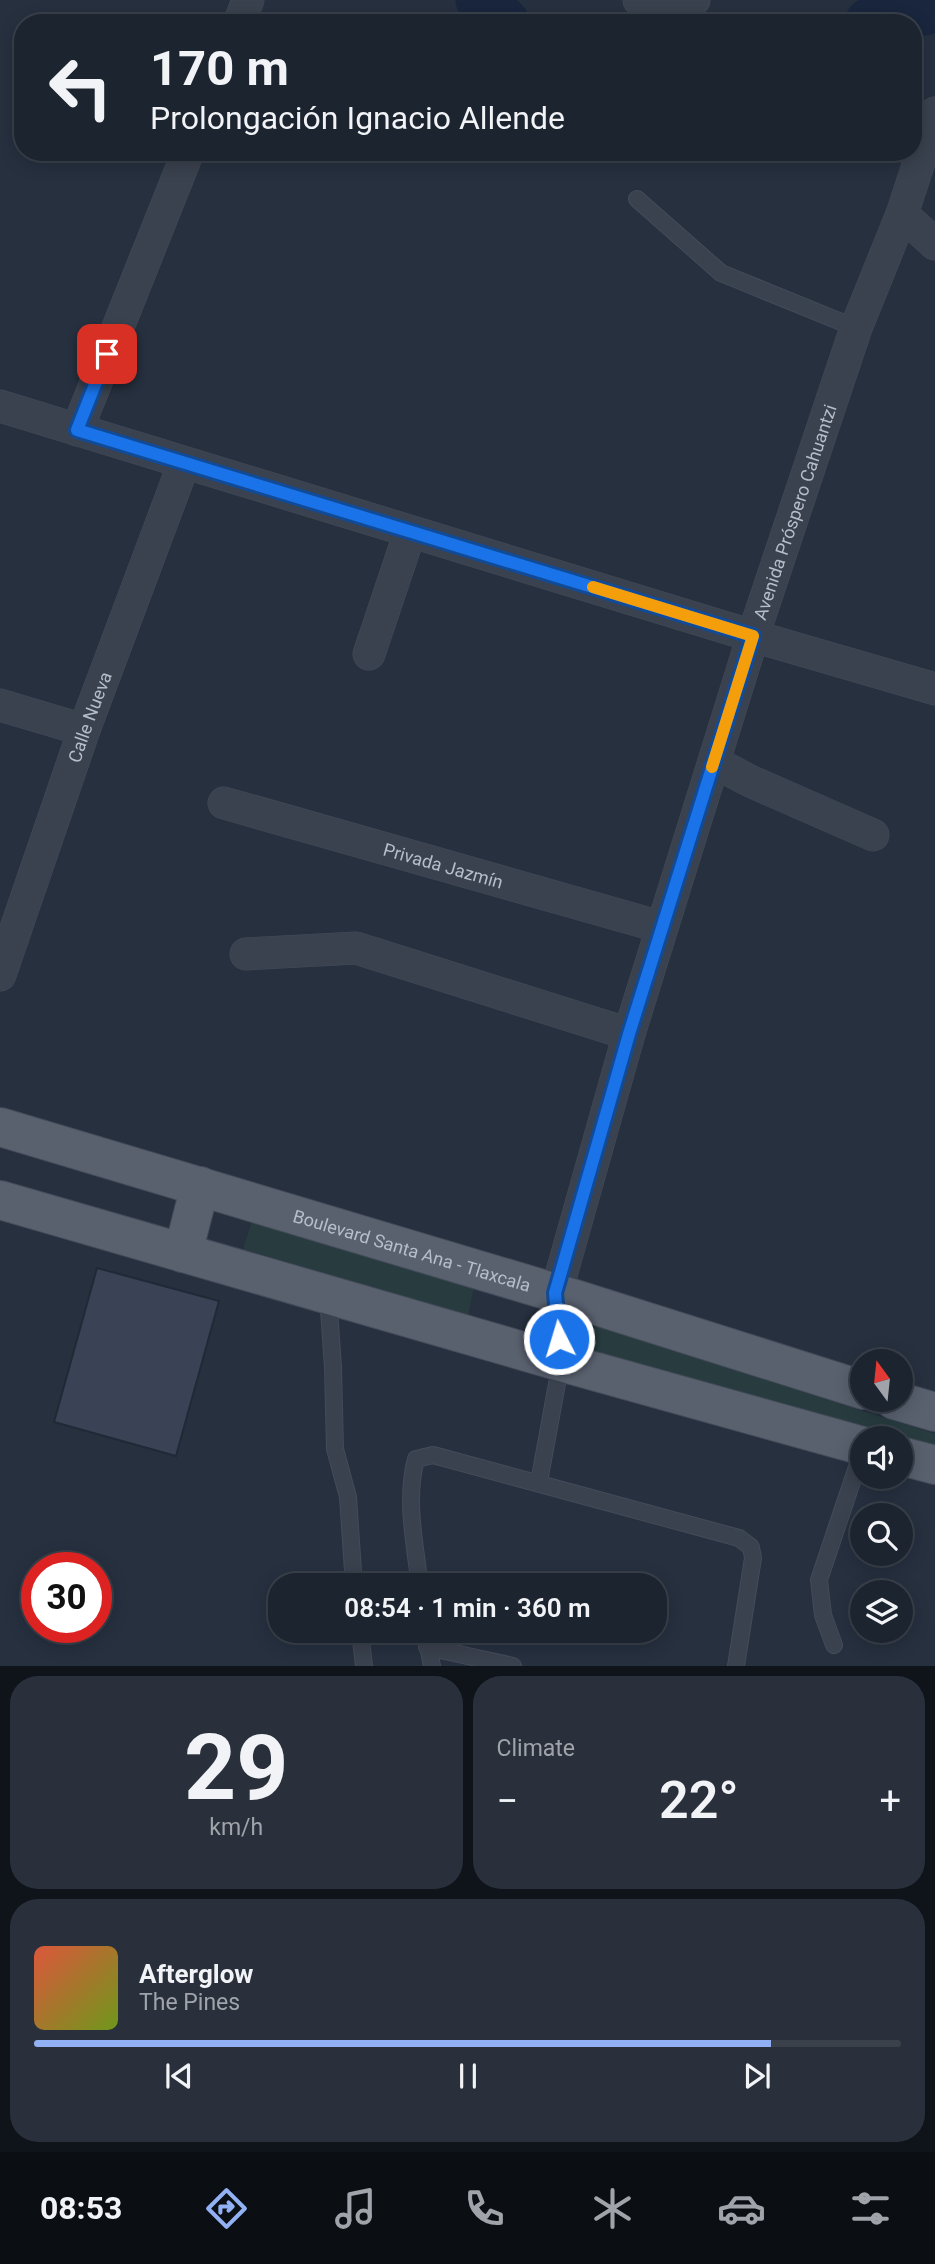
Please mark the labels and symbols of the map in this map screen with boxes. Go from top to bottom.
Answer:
pin [77,324,137,384]
street label: Avenida Próspero Cahuantzi [749,402,840,622]
street label: Calle Nueva [63,669,115,765]
street label: Privada Jazmín [381,838,506,892]
street label: Boulevard Santa Ana - Tlaxcala [291,1205,533,1295]
position arrow [522,1302,596,1376]
north arrow [850,1349,914,1412]
speed limit sign: 30 [21,1552,112,1643]

